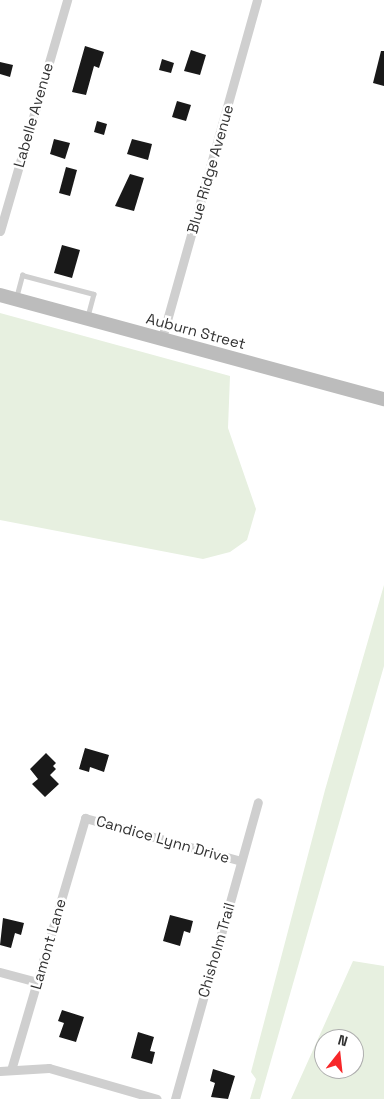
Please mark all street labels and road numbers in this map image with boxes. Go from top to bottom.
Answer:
street label: Labelle Avenue [9,60,57,170]
street label: Blue Ridge Avenue [183,102,237,236]
street label: Auburn Street [144,309,248,353]
street label: Candice Lynn Drive [94,811,232,867]
street label: Lamont Lane [26,897,70,991]
street label: Chisholm Trail [194,900,238,1000]

